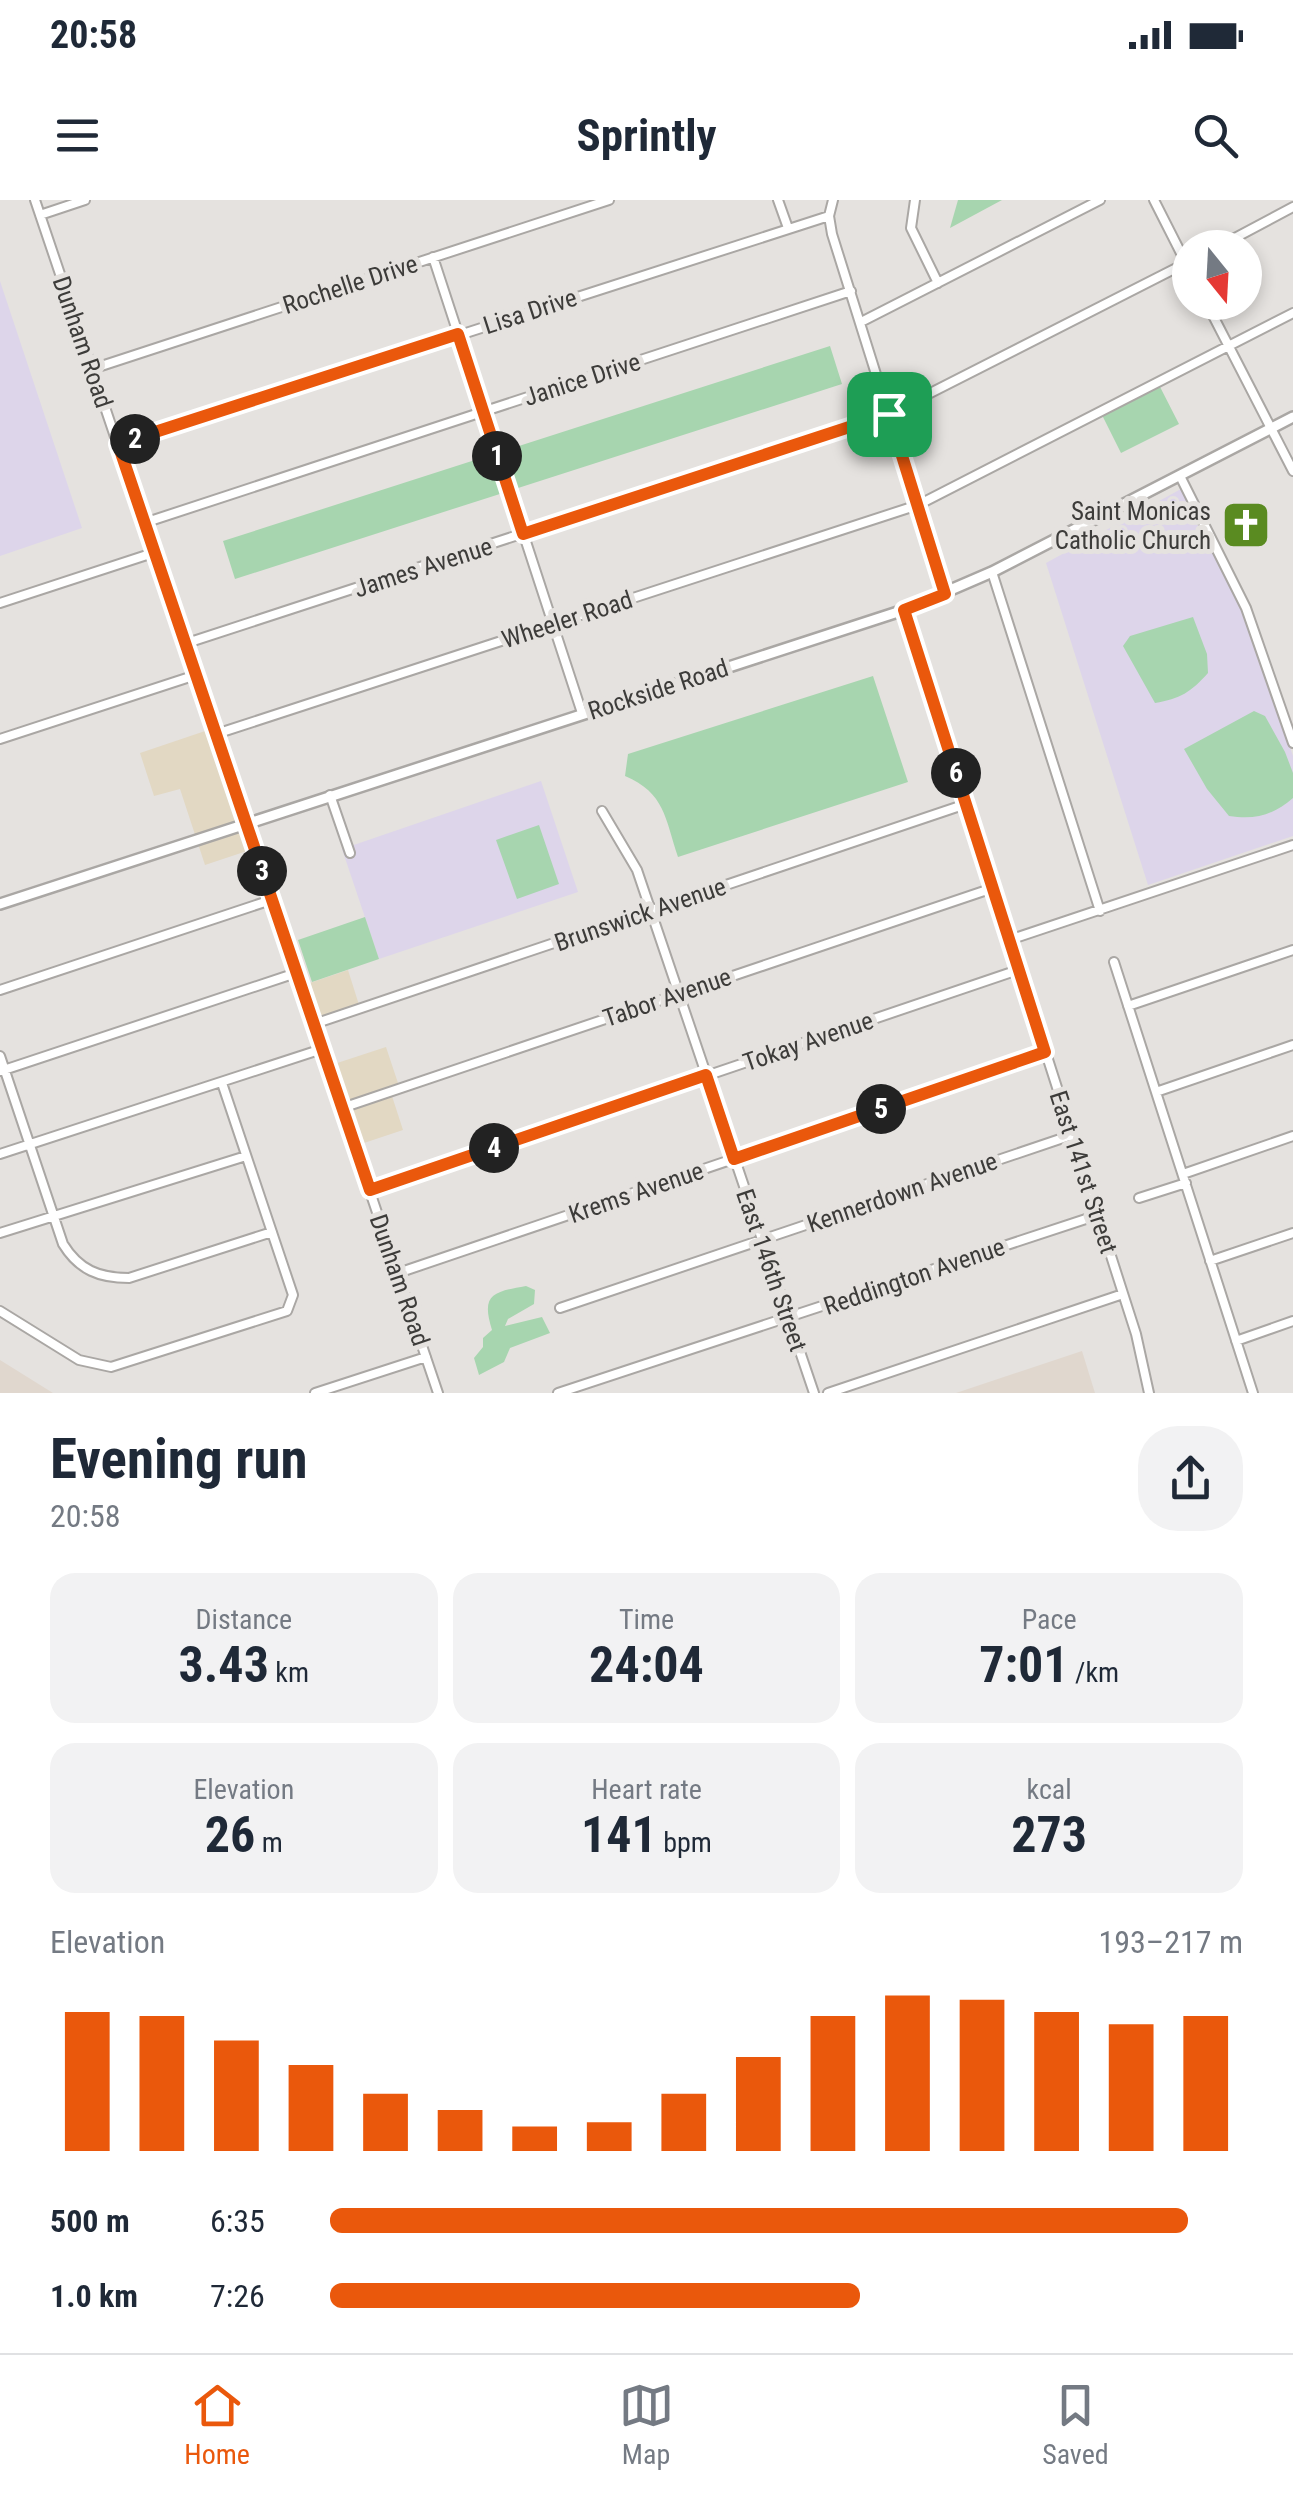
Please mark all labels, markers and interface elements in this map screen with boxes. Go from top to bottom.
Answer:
text: 20:58 [50,13,137,57]
icon: menu [50,108,105,163]
icon: search [1188,108,1243,163]
text: Sprintly [576,109,717,162]
north arrow [1172,230,1262,320]
map controls [1172,230,1262,320]
street label: Rochelle Drive [279,249,421,320]
street label: Dunham Road [46,273,119,412]
street label: Lisa Drive [480,283,581,340]
street label: Janice Drive [520,347,644,412]
pin [847,372,932,457]
icon: arrive [862,387,917,442]
pin: 2 [110,414,160,464]
text: 2 [128,422,142,455]
pin: 1 [472,431,522,481]
text: 1 [490,439,504,472]
place label: Saint Monicas Catholic Church [1055,497,1211,555]
church icon: Saint Monicas Catholic Church [1220,499,1272,551]
street label: James Avenue [350,531,496,603]
street label: Wheeler Road [498,585,636,654]
street label: Rockside Road [584,653,732,726]
pin: 6 [931,748,981,798]
text: 6 [949,756,963,789]
pin: 3 [237,846,287,896]
text: 3 [255,854,269,887]
street label: Brunswick Avenue [551,872,730,957]
street label: Tabor Avenue [599,962,735,1033]
street label: Tokay Avenue [739,1006,877,1077]
pin: 5 [856,1084,906,1134]
street label: East 141st Street [1044,1087,1123,1257]
text: 5 [874,1092,888,1125]
pin: 4 [469,1123,519,1173]
text: 4 [487,1131,501,1164]
street label: Kennerdown Avenue [803,1146,1001,1239]
street label: Krems Avenue [565,1156,707,1229]
street label: East 146th Street [730,1185,813,1355]
street label: Dunham Road [363,1211,436,1350]
street label: Reddington Avenue [820,1232,1008,1321]
button: share [1138,1426,1243,1531]
text: Evening run [50,1427,308,1491]
text: 20:58 [50,1497,121,1535]
text: Distance [196,1603,292,1636]
text: Time [619,1603,674,1636]
text: Pace [1022,1603,1077,1636]
text: 3.43 [179,1636,269,1694]
text: 24:04 [589,1636,704,1694]
text: 7:01 [979,1636,1069,1694]
text: km [269,1656,309,1689]
text: /km [1069,1656,1119,1689]
text: Elevation [193,1773,294,1806]
text: Heart rate [591,1773,702,1806]
text: kcal [1027,1773,1072,1806]
text: 26 [205,1806,255,1864]
text: 141 [581,1806,657,1864]
text: 273 [1011,1806,1087,1864]
text: m [255,1826,283,1859]
text: bpm [657,1826,712,1859]
text: Elevation [50,1923,165,1961]
text: 193–217 m [1098,1923,1243,1961]
text: 500 m [50,2202,130,2240]
text: 6:35 [210,2202,265,2240]
text: 1.0 km [50,2277,138,2315]
text: 7:26 [210,2277,265,2315]
tab: Home [184,2378,250,2471]
tab: Map [619,2378,674,2471]
tab: Saved [1042,2378,1109,2471]

